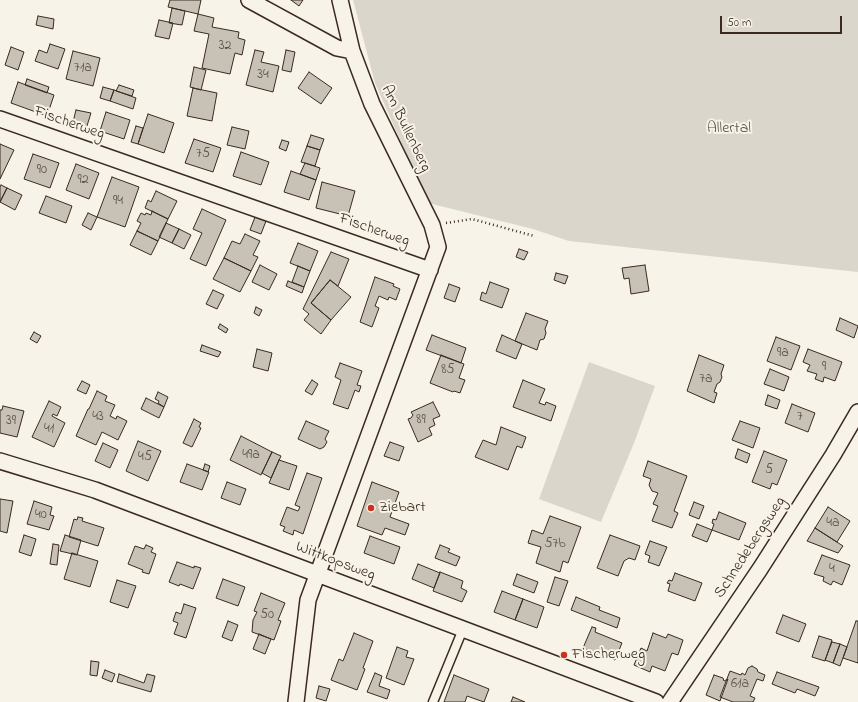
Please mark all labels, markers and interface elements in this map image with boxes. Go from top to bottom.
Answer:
scale bar [722,8,844,34]
text: 50 m [727,14,751,32]
house number: 32 [219,39,231,55]
house number: 71a [74,61,92,77]
house number: 34 [257,68,269,84]
street label: Am Bullenberg [376,82,434,176]
street label: Fischerweg [31,103,107,145]
park label: Allertal [707,119,751,139]
house number: 75 [196,147,210,163]
house number: 90 [37,163,47,179]
house number: 92 [77,173,89,189]
house number: 94 [113,194,123,210]
street label: Fischerweg [336,210,412,252]
house number: 9a [777,346,789,362]
house number: 9 [822,360,826,376]
house number: 85 [441,363,455,379]
house number: 7a [699,372,713,388]
house number: 43 [92,410,104,426]
house number: 7 [797,410,803,426]
house number: 89 [416,413,426,429]
house number: 39 [6,414,16,430]
house number: 41 [44,422,54,438]
house number: 49a [242,448,260,464]
house number: 45 [138,450,152,466]
house number: 5 [765,463,773,479]
street label: Schnedebergsweg [711,494,791,602]
place label: Ziebart [379,498,426,518]
marker: Ziebart [366,503,376,513]
house number: 40 [35,508,47,524]
house number: 4a [826,516,840,532]
house number: 57b [544,537,566,553]
street label: Wittkopsweg [292,538,378,586]
house number: 4 [829,562,835,578]
house number: 50 [260,608,274,624]
place label: Fischerweg [572,645,645,665]
marker: Fischerweg [559,650,569,660]
house number: 61a [731,677,749,693]

